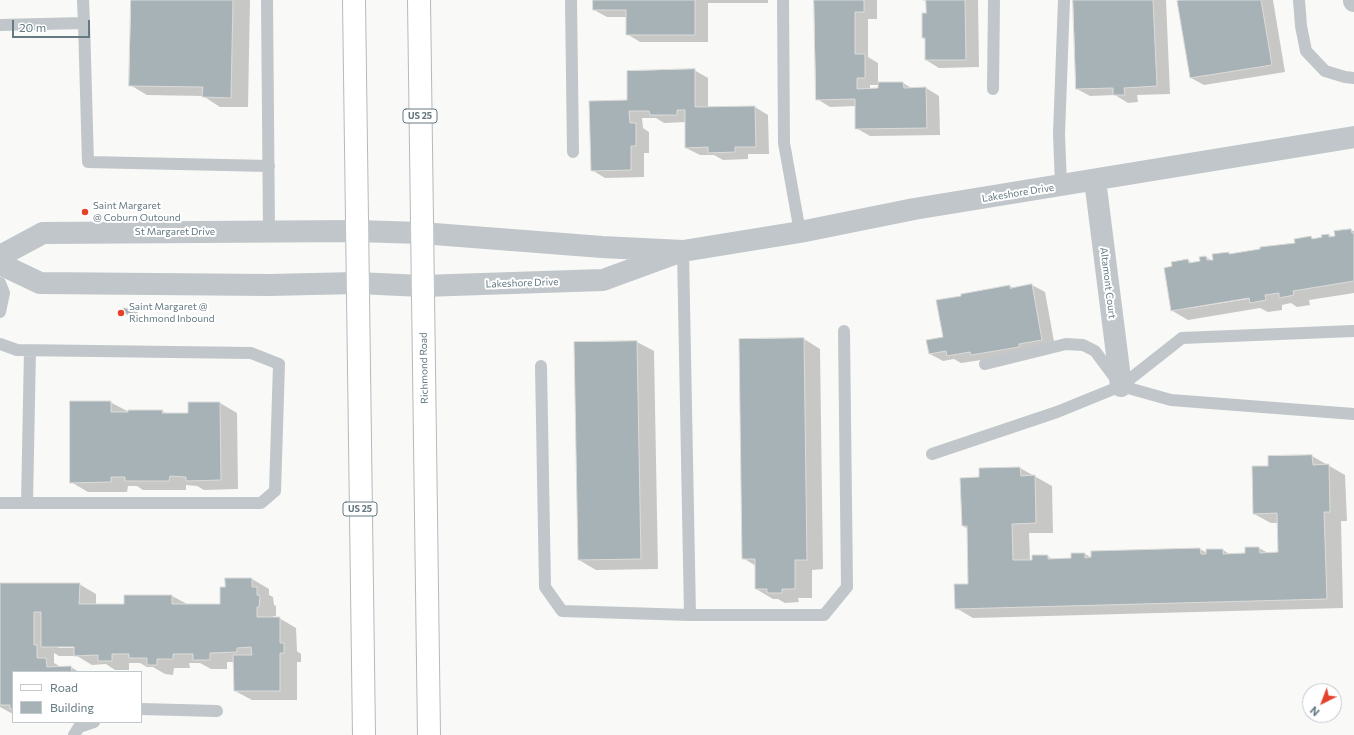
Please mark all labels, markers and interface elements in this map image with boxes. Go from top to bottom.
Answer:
scale bar [14,12,92,38]
text: 20 m [19,20,46,34]
road number: US 25 [403,109,437,123]
street label: Lakeshore Drive [981,181,1055,205]
place label: Saint Margaret @ Coburn Outound [93,200,181,224]
marker: Saint Margaret @ Coburn Outound [80,207,90,217]
street label: St Margaret Drive [135,226,215,238]
street label: Altamont Court [1098,247,1118,319]
street label: Lakeshore Drive [485,276,559,290]
place label: Saint Margaret @ Richmond Inbound [129,301,215,324]
marker: Saint Margaret @ Richmond Inbound [116,308,126,318]
street label: Richmond Road [417,332,431,404]
road number: US 25 [343,502,377,516]
legend [12,671,142,723]
text: Road [50,680,78,694]
north arrow [1302,683,1342,723]
text: Building [50,700,94,714]
text: N [1307,704,1322,719]

